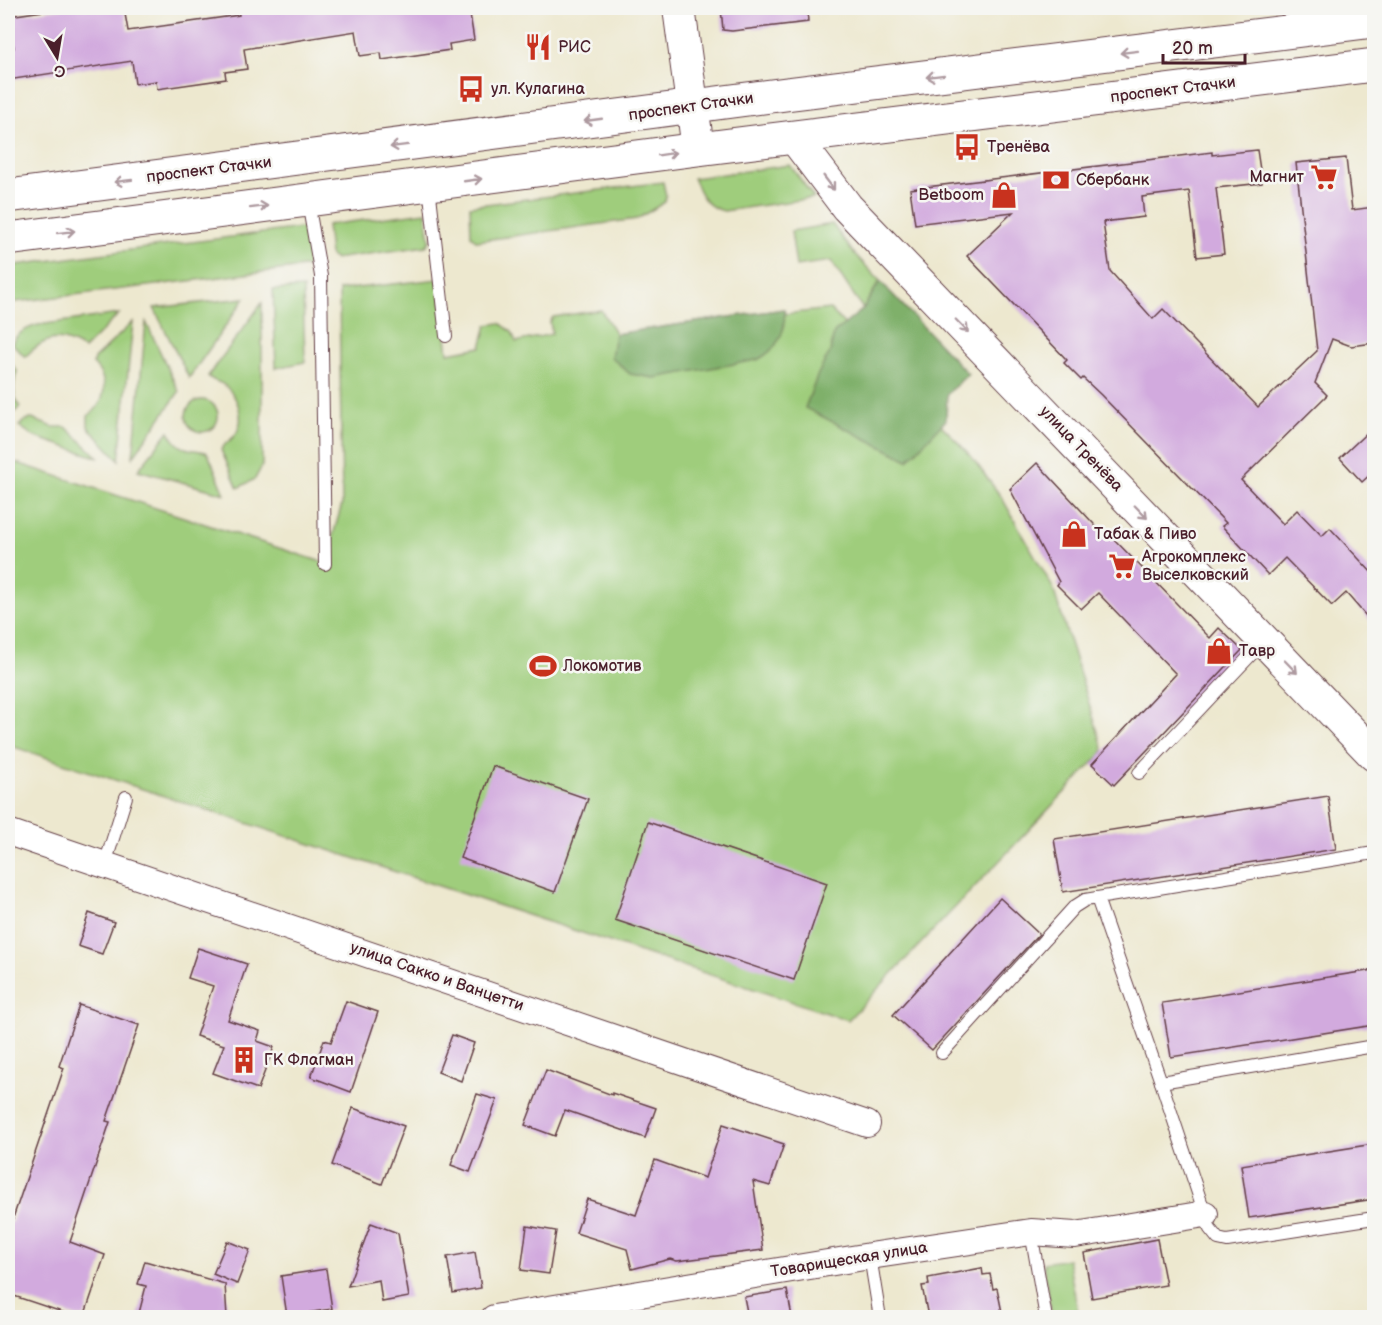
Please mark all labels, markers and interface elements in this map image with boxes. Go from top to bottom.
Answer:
north arrow [27,27,87,87]
scale bar [1163,27,1246,65]
restaurant icon: РИС [523,32,553,62]
place label: РИС [558,38,591,57]
text: 20 m [1172,38,1213,59]
one-way arrow [1119,46,1139,57]
text: С [52,60,67,81]
one-way arrow [926,70,946,81]
street label: проспект Стачки [1109,73,1237,107]
bus stop icon: ул. Кулагина [456,74,486,104]
place label: ул. Кулагина [491,80,585,99]
street label: проспект Стачки [627,89,755,125]
one-way arrow [583,115,603,126]
bus stop icon: Тренёва [952,132,982,162]
place label: Тренёва [987,138,1050,157]
one-way arrow [390,140,410,151]
one-way arrow [656,148,676,159]
street label: проспект Стачки [145,153,273,187]
supermarket icon: Магнит [1309,162,1339,192]
bank icon: Сбербанк [1041,165,1071,195]
place label: Магнит [1249,168,1305,187]
place label: Сбербанк [1076,171,1150,190]
one-way arrow [463,174,483,185]
one-way arrow [823,175,836,191]
one-way arrow [113,176,133,187]
shop icon: Betboom [989,180,1019,210]
place label: Betboom [918,186,984,205]
one-way arrow [249,202,268,213]
one-way arrow [55,226,75,237]
one-way arrow [955,318,969,333]
street label: улица Тренёва [1035,402,1127,496]
one-way arrow [1134,504,1149,519]
shop icon: Табак & Пиво [1059,519,1089,549]
place label: Табак & Пиво [1094,525,1196,544]
place label: Агрокомплекс Выселковский [1141,548,1249,585]
supermarket icon: Агрокомплекс Выселковский [1107,551,1137,581]
shop icon: Тавр [1204,636,1234,666]
place label: Тавр [1239,642,1275,661]
sports icon: Локомотив [528,651,558,681]
place label: Локомотив [562,657,642,676]
one-way arrow [1284,659,1298,674]
street label: улица Сакко и Ванцетти [348,938,526,1016]
building icon: ГК Флагман [229,1045,259,1075]
place label: ГК Флагман [264,1051,354,1070]
street label: Товарищеская улица [769,1238,929,1282]

